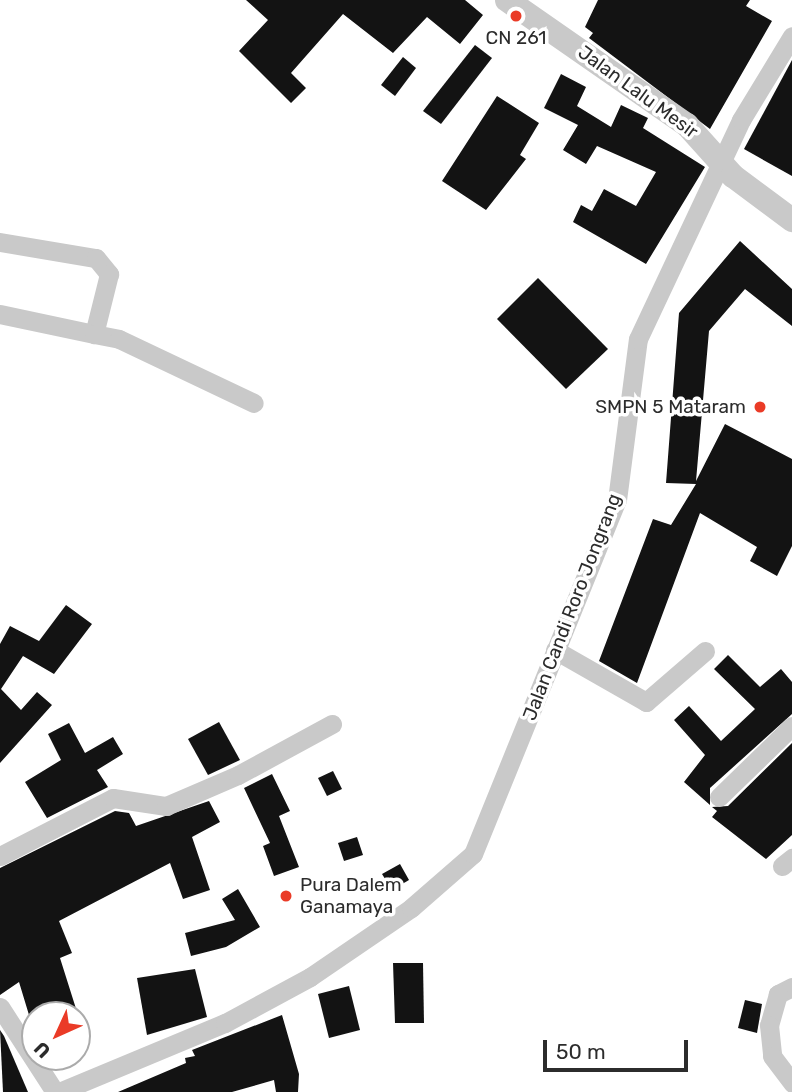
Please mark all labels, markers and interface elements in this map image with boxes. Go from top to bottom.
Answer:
marker: CN 261 [508,8,524,24]
place label: CN 261 [486,27,546,49]
street label: Jalan Lalu Mesir [574,41,702,143]
place label: SMPN 5 Mataram [595,396,746,418]
marker: SMPN 5 Mataram [752,399,768,415]
street label: Jalan Candi Roro Jongrang [518,490,626,724]
place label: Pura Dalem Ganamaya [300,874,402,918]
marker: Pura Dalem Ganamaya [278,888,294,904]
north arrow [21,1001,91,1071]
scale bar [547,1026,692,1070]
text: U [29,1037,55,1063]
text: 50 m [556,1039,606,1064]

